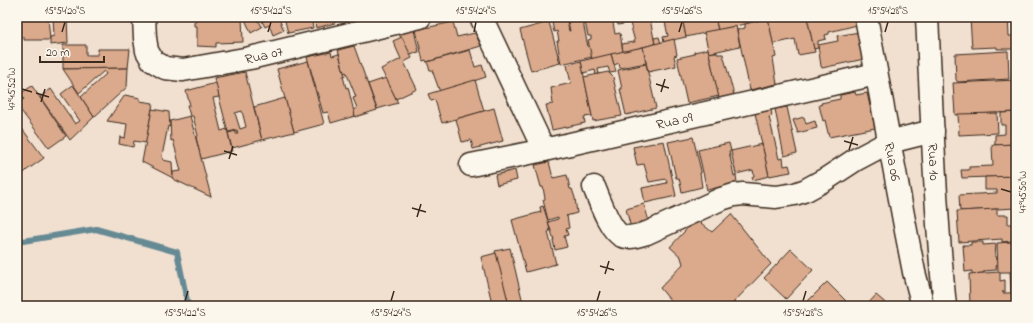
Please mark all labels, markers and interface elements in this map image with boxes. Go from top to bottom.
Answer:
text: 15°54'20"S [45,4,86,19]
text: 15°54'22"S [250,4,292,19]
text: 15°54'24"S [456,4,497,19]
text: 15°54'26"S [662,4,703,19]
text: 15°54'28"S [868,4,909,19]
scale bar [40,38,104,64]
street label: Rua 07 [243,41,285,71]
text: 20 m [46,44,69,62]
text: 47°45'52"W [5,67,20,110]
street label: Rua 09 [654,107,696,136]
street label: Rua 06 [878,141,905,183]
street label: Rua 10 [921,143,944,181]
text: 47°45'50"W [1016,171,1031,213]
text: 15°54'22"S [164,306,206,321]
text: 15°54'24"S [371,306,412,321]
text: 15°54'26"S [577,306,618,321]
text: 15°54'28"S [783,306,824,321]

